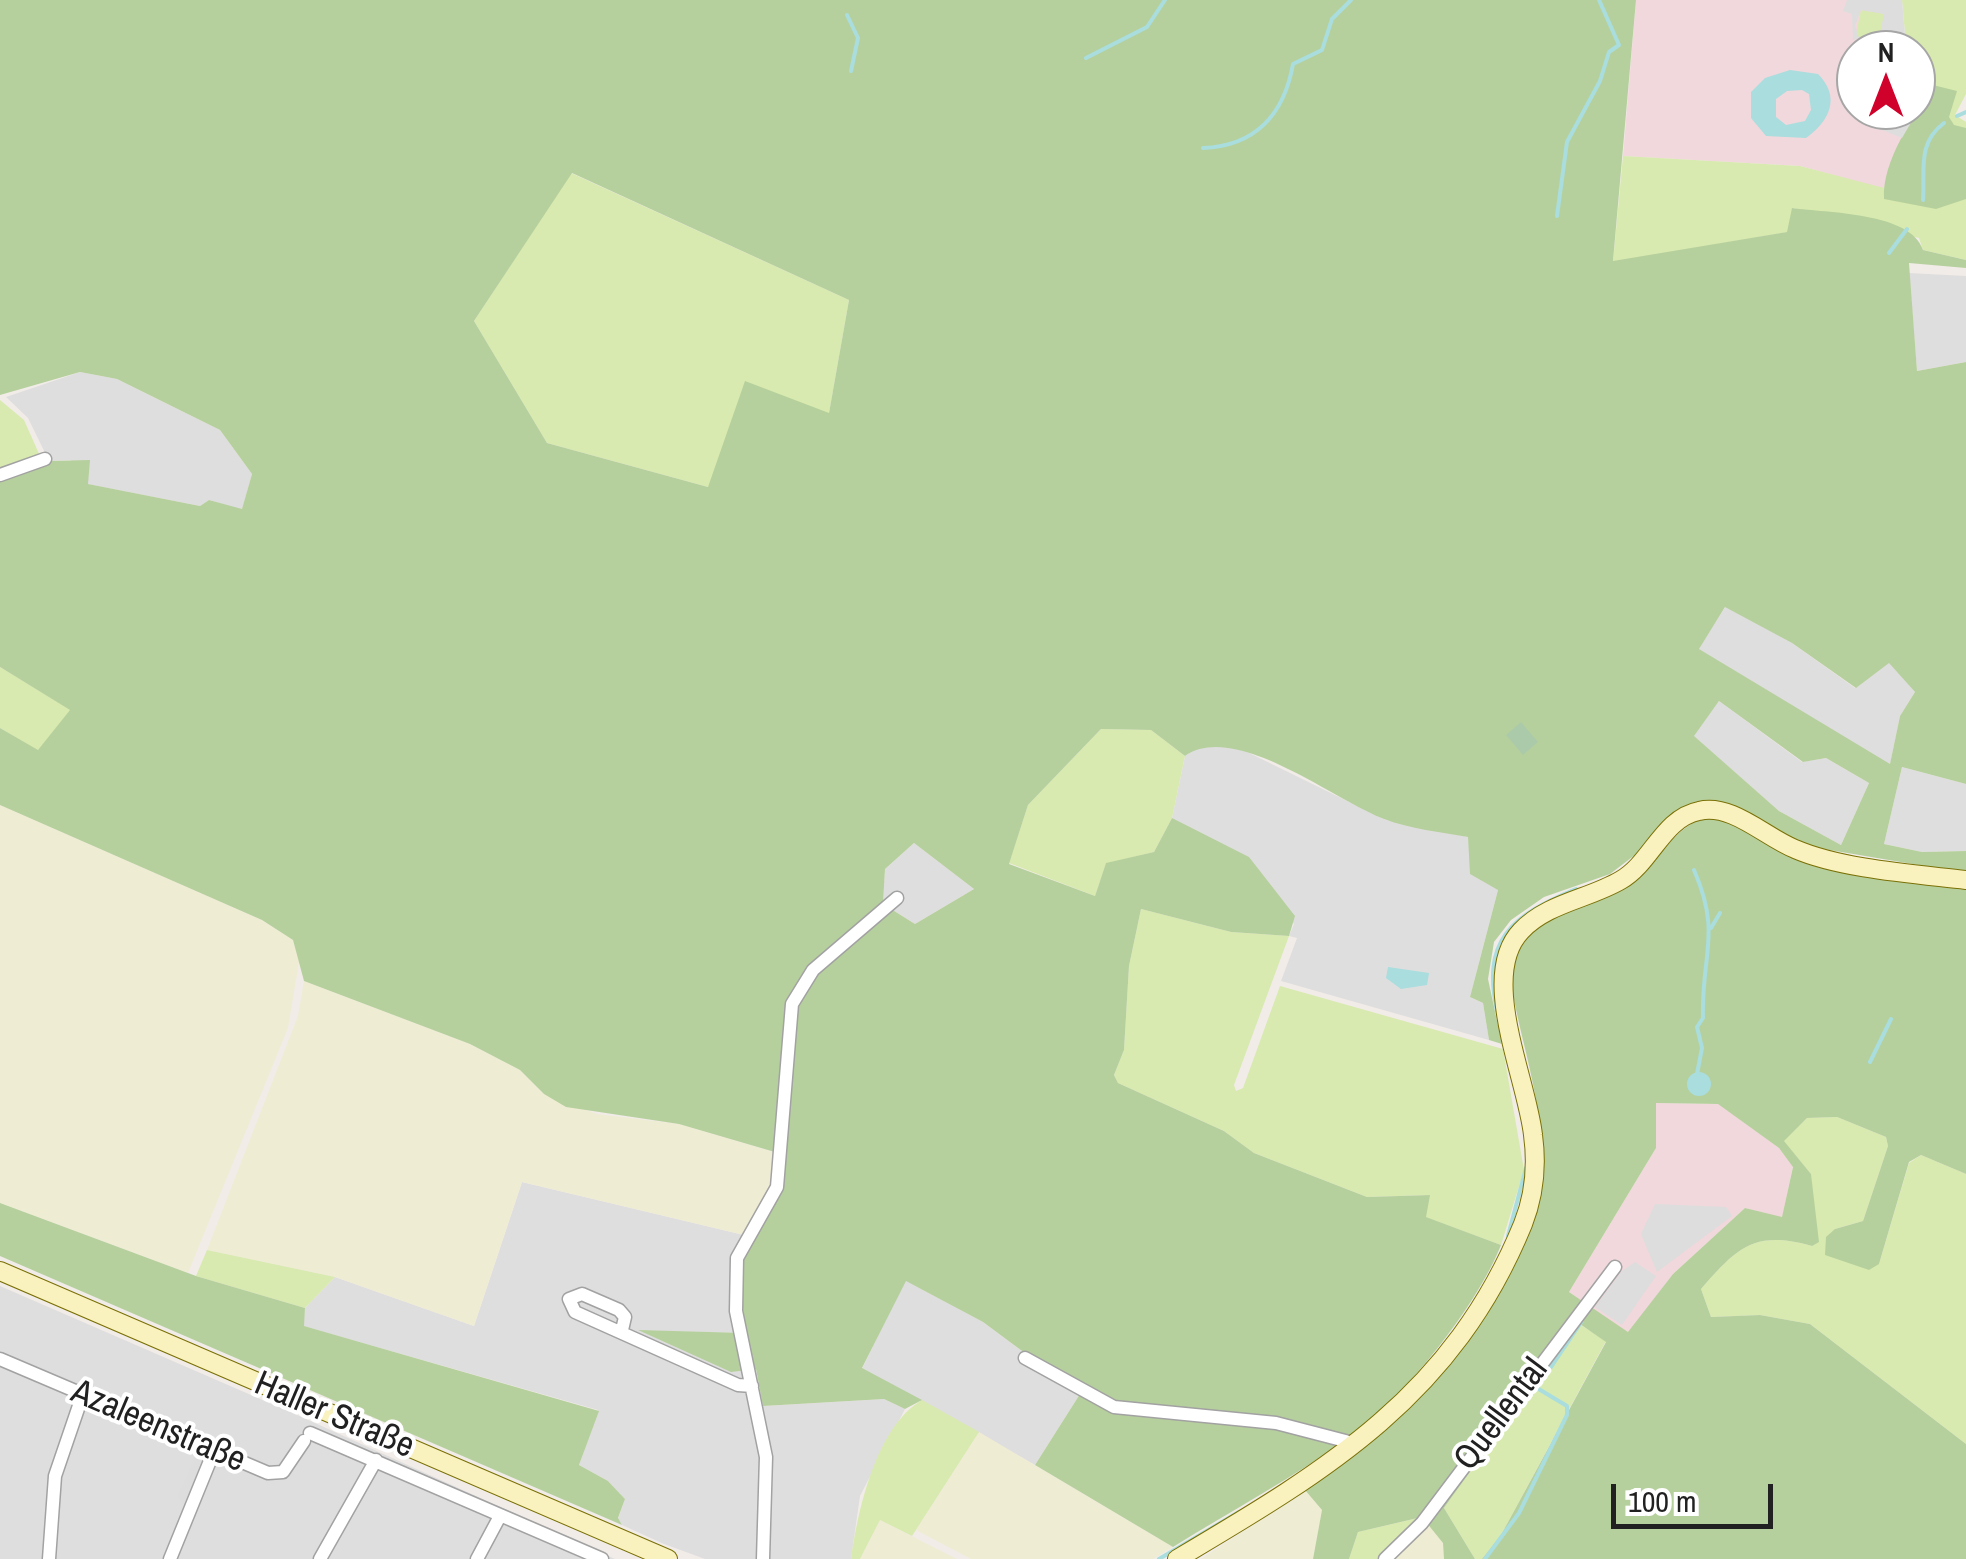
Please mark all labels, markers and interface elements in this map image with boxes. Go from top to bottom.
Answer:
north arrow [1836,30,1936,130]
text: N [1878,33,1894,71]
street label: Quellental [1446,1351,1558,1479]
street label: Haller Straße [248,1364,420,1468]
street label: Azaleenstraße [65,1372,251,1482]
scale bar [1616,1464,1778,1526]
text: 100 m [1628,1481,1696,1521]

